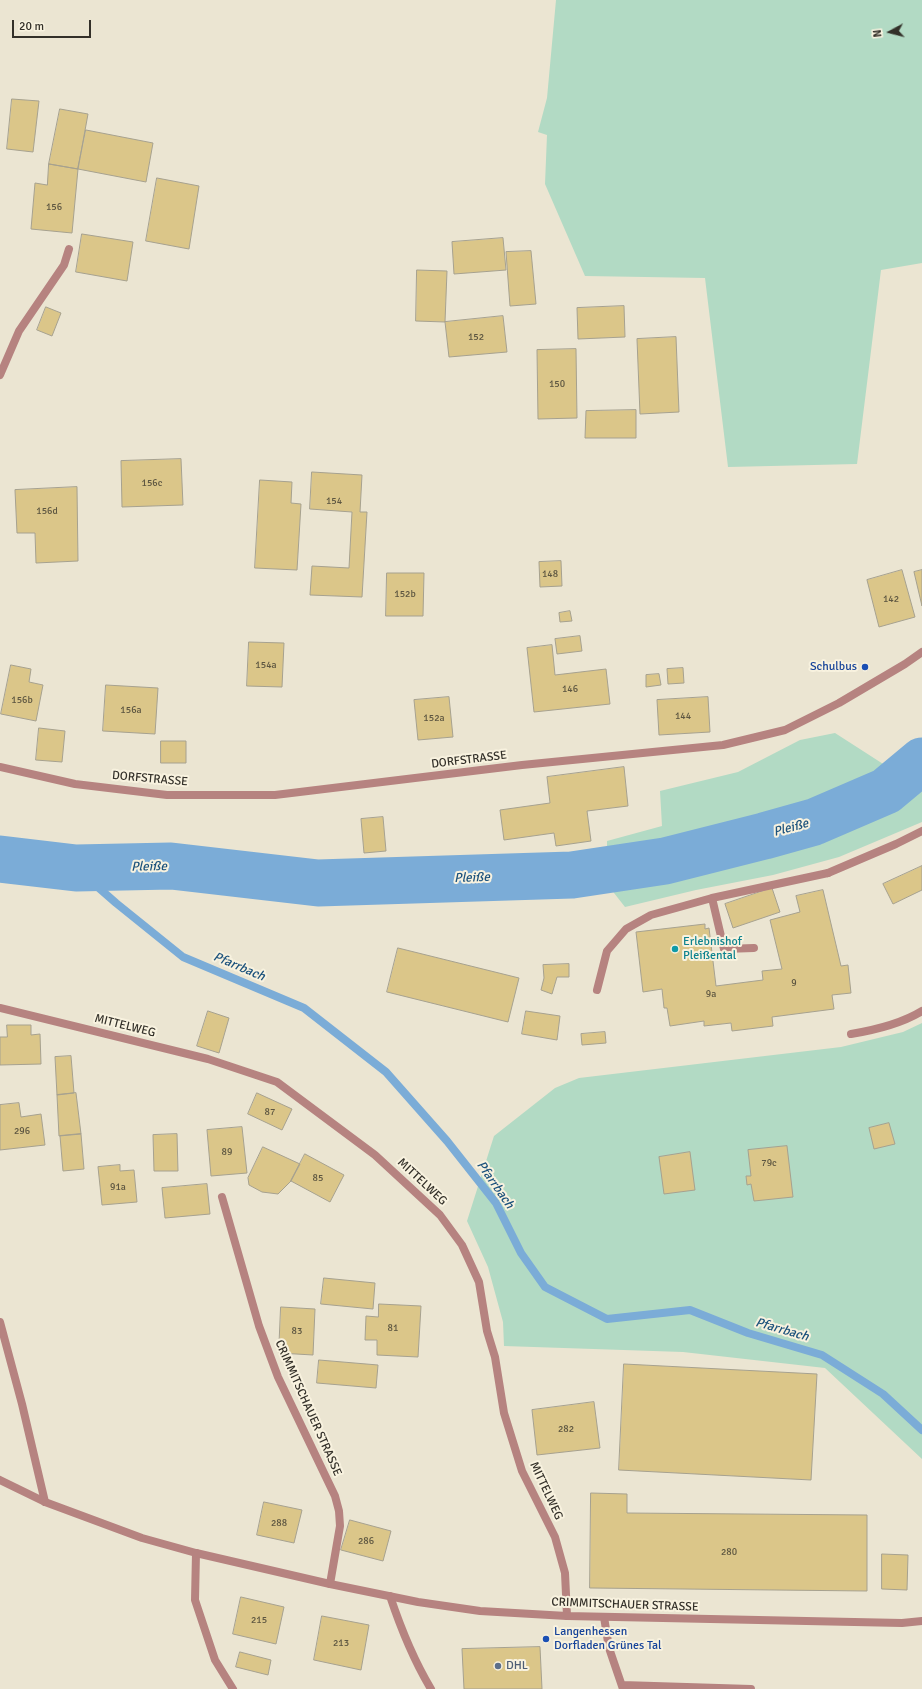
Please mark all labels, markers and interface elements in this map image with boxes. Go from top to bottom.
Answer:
scale bar [14,12,93,38]
north arrow [870,12,910,52]
text: 20 m [19,19,44,34]
text: N [871,29,885,38]
house number: 156 [46,201,62,213]
house number: 152 [468,331,484,343]
house number: 150 [549,378,565,390]
house number: 156c [142,477,162,489]
house number: 154 [326,495,342,507]
house number: 156d [36,505,58,517]
house number: 148 [542,568,558,580]
house number: 152b [394,588,416,600]
house number: 142 [883,593,899,605]
house number: 154a [255,659,277,671]
place label: Schulbus [810,660,857,674]
marker: Schulbus [860,662,870,672]
house number: 146 [562,683,578,695]
house number: 156b [11,694,33,706]
house number: 156a [120,704,142,716]
house number: 144 [675,710,691,722]
house number: 152a [423,712,445,724]
street label: DORFSTRASSE [430,748,508,772]
street label: DORFSTRASSE [111,769,189,789]
water label: Pleiße [772,816,810,840]
water label: Pleiße [131,859,167,875]
water label: Pleiße [454,870,490,886]
place label: Erlebnishof Pleißental [683,935,742,963]
marker: Erlebnishof Pleißental [670,944,680,954]
water label: Pfarrbach [211,949,267,985]
house number: 9 [791,977,797,989]
house number: 9a [706,988,716,1000]
street label: MITTELWEG [93,1011,157,1041]
house number: 87 [265,1106,275,1118]
house number: 296 [14,1125,30,1137]
house number: 89 [222,1146,232,1158]
street label: MITTELWEG [394,1155,450,1209]
house number: 79c [761,1157,777,1169]
water label: Pfarrbach [473,1158,517,1212]
house number: 85 [313,1172,323,1184]
house number: 91a [110,1181,126,1193]
water label: Pfarrbach [754,1315,810,1345]
house number: 81 [388,1322,398,1334]
house number: 83 [292,1325,302,1337]
street label: CRIMMITSCHAUER STRASSE [271,1338,345,1478]
house number: 282 [558,1423,574,1435]
street label: MITTELWEG [526,1460,566,1522]
house number: 288 [271,1517,287,1529]
house number: 286 [358,1535,374,1547]
house number: 280 [721,1546,737,1558]
street label: CRIMMITSCHAUER STRASSE [551,1595,699,1615]
house number: 215 [251,1614,267,1626]
place label: Langenhessen Dorfladen Grünes Tal [554,1625,662,1653]
marker: Langenhessen Dorfladen Grünes Tal [541,1634,551,1644]
house number: 213 [333,1637,349,1649]
place label: DHL [506,1659,528,1673]
marker: DHL [493,1661,503,1671]

